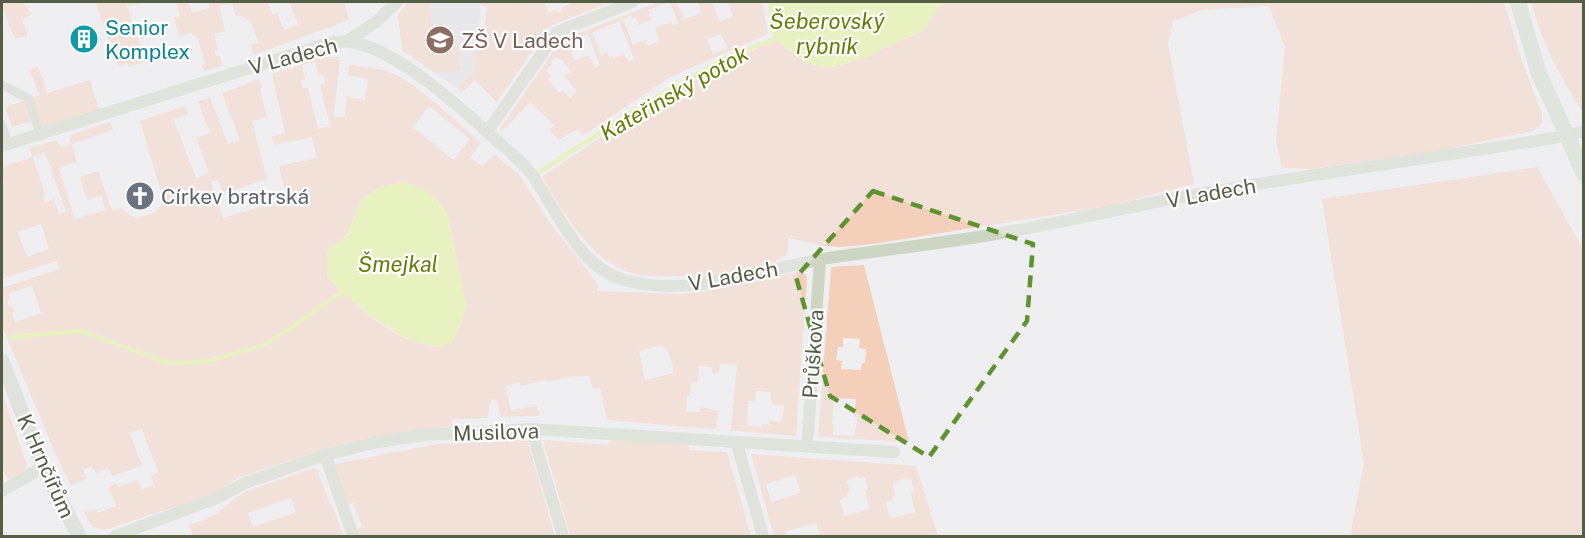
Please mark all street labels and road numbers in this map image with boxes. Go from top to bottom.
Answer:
street label: V Ladech [246,32,340,80]
street label: V Ladech [1164,173,1258,213]
street label: V Ladech [686,256,780,296]
street label: Průškova [797,309,829,399]
street label: K Hrnčířům [12,410,80,522]
street label: Musilova [452,418,540,446]

